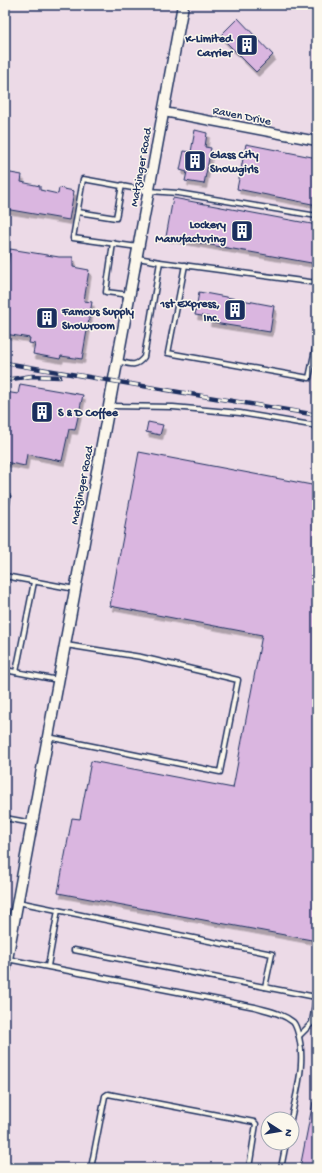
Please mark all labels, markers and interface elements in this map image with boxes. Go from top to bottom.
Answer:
building icon: K-Limited Carrier [234,32,260,58]
place label: K-Limited Carrier [184,33,234,61]
street label: Raven Drive [211,104,273,130]
street label: Matzinger Road [128,126,156,208]
building icon: Glass City Showgirls [182,148,208,174]
place label: Glass City Showgirls [210,149,259,177]
building icon: Lockery Manufacturing [229,218,255,244]
place label: Lockery Manufacturing [155,219,226,247]
building icon: 1st Express, Inc. [222,297,248,323]
place label: 1st Express, Inc. [159,298,220,326]
building icon: Famous Supply Showroom [34,305,60,331]
place label: Famous Supply Showroom [61,306,134,334]
building icon: S & D Coffee [29,399,55,425]
place label: S & D Coffee [58,407,119,421]
street label: Matzinger Road [68,444,98,526]
north arrow [260,1111,300,1151]
text: N [281,1128,294,1137]

